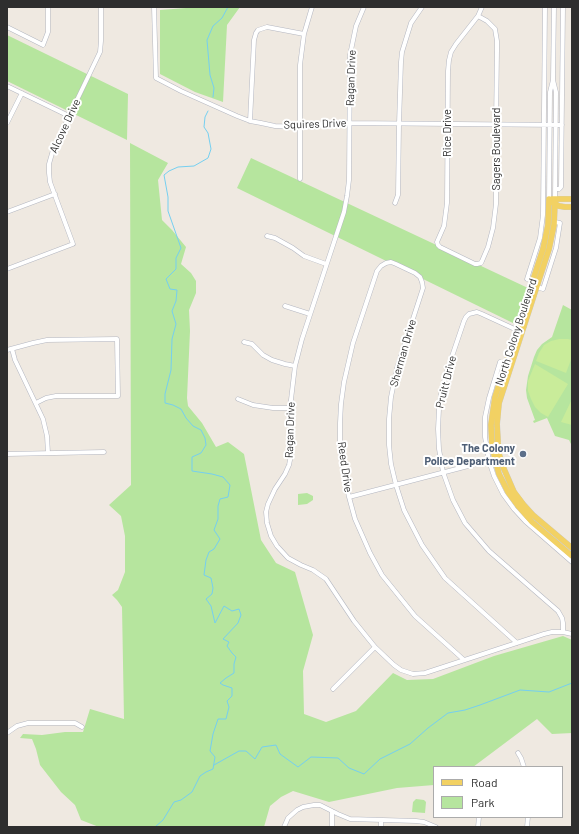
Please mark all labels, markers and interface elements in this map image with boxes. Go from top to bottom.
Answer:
street label: Ragan Drive [343,50,359,106]
street label: Alcove Drive [47,97,83,155]
street label: Sagers Boulevard [489,108,503,190]
street label: Rice Drive [440,109,454,157]
street label: Squires Drive [283,116,347,132]
street label: North Colony Boulevard [492,277,540,387]
street label: Sherman Drive [387,318,419,388]
street label: Pruitt Drive [433,354,459,410]
street label: Ragan Drive [282,402,298,458]
street label: Reed Drive [335,441,355,493]
place label: The Colony Police Department [424,441,515,467]
marker: The Colony Police Department [518,449,528,459]
legend [433,766,563,818]
text: Road [471,775,498,789]
text: Park [471,795,495,809]

